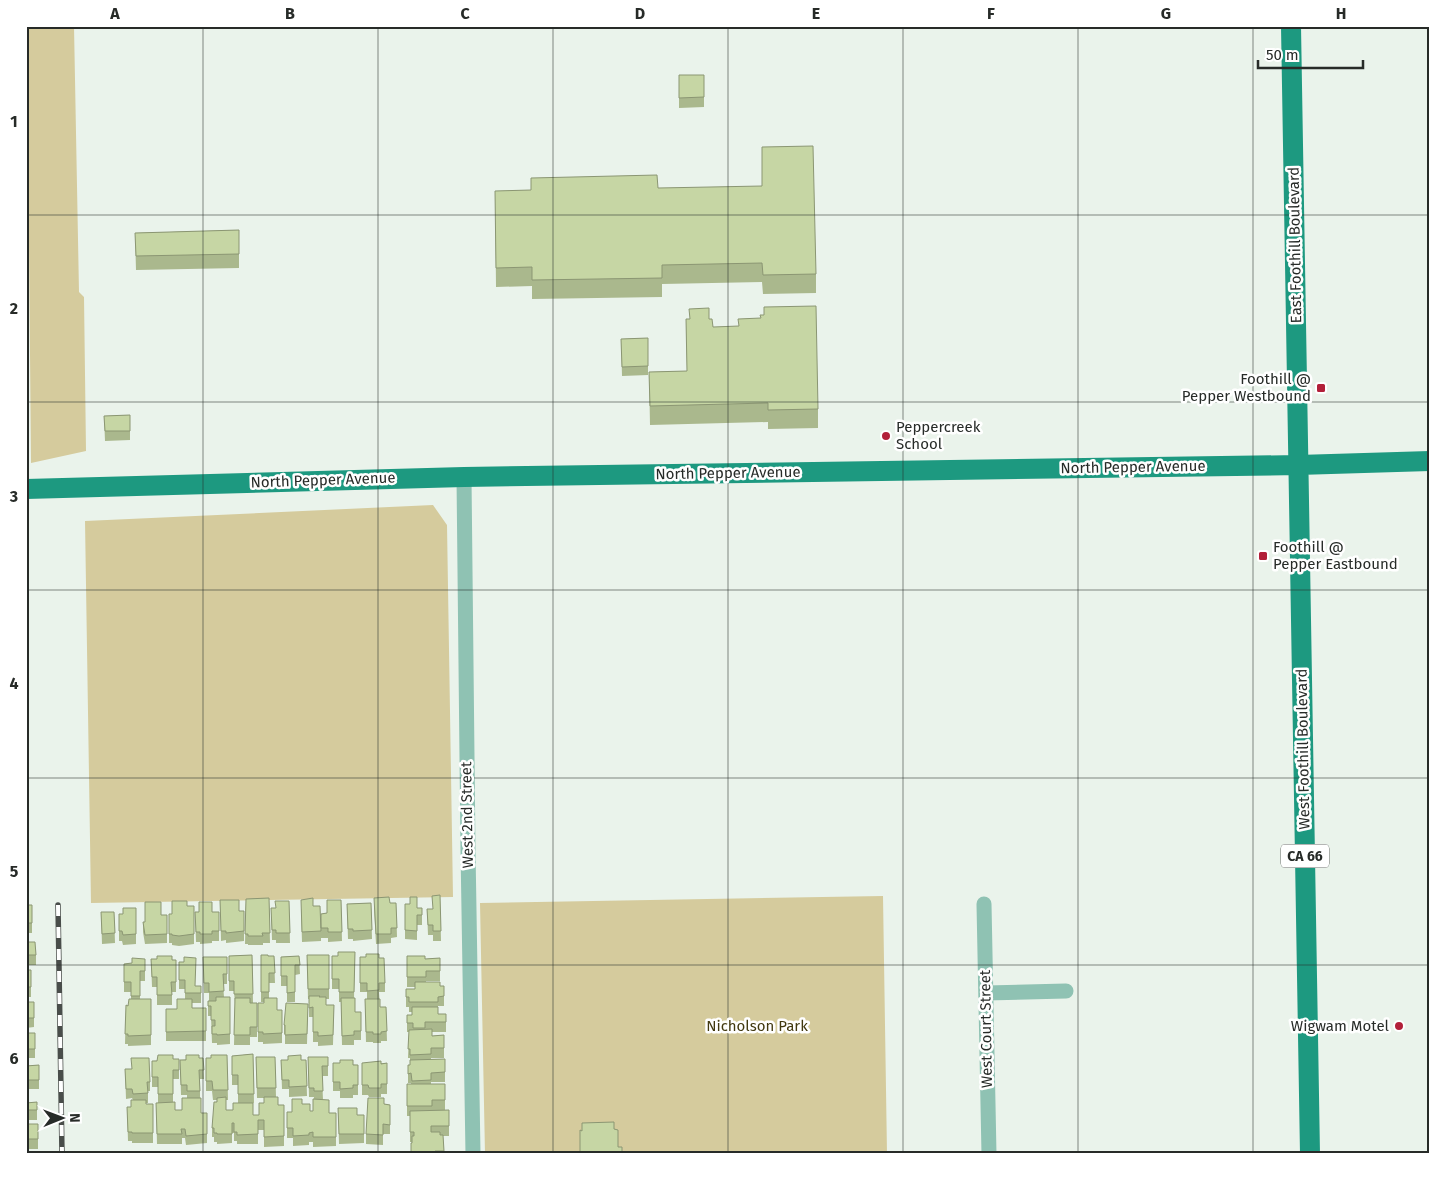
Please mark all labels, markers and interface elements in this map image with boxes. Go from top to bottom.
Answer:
text: A [109,4,120,23]
text: B [285,4,295,23]
text: C [460,4,470,23]
text: D [635,4,645,23]
text: E [812,4,820,23]
text: F [987,4,995,23]
text: G [1161,4,1171,23]
text: H [1336,4,1346,23]
scale bar [1258,38,1364,70]
text: 50 m [1266,46,1299,64]
text: 1 [10,112,18,131]
street label: East Foothill Boulevard [1285,167,1305,323]
text: 2 [10,299,18,318]
place label: Foothill @ Pepper Westbound [1182,370,1311,405]
marker: Foothill @ Pepper Westbound [1315,382,1327,394]
place label: Peppercreek School [896,418,981,453]
marker: Peppercreek School [880,430,892,442]
street label: North Pepper Avenue [1060,457,1206,477]
street label: North Pepper Avenue [655,463,801,483]
street label: North Pepper Avenue [250,468,396,492]
text: 3 [9,487,18,506]
place label: Foothill @ Pepper Eastbound [1273,538,1398,573]
marker: Foothill @ Pepper Eastbound [1257,550,1269,562]
street label: West Foothill Boulevard [1293,668,1313,830]
text: 4 [9,674,19,693]
street label: West 2nd Street [457,761,477,868]
road number: CA 66 [1281,844,1329,868]
text: 5 [10,862,19,881]
street label: West Court Street [976,969,996,1088]
park label: Nicholson Park [706,1017,808,1035]
place label: Wigwam Motel [1291,1017,1390,1035]
marker: Wigwam Motel [1393,1020,1405,1032]
text: 6 [9,1049,19,1068]
north arrow [38,1092,88,1142]
text: N [66,1113,83,1123]

